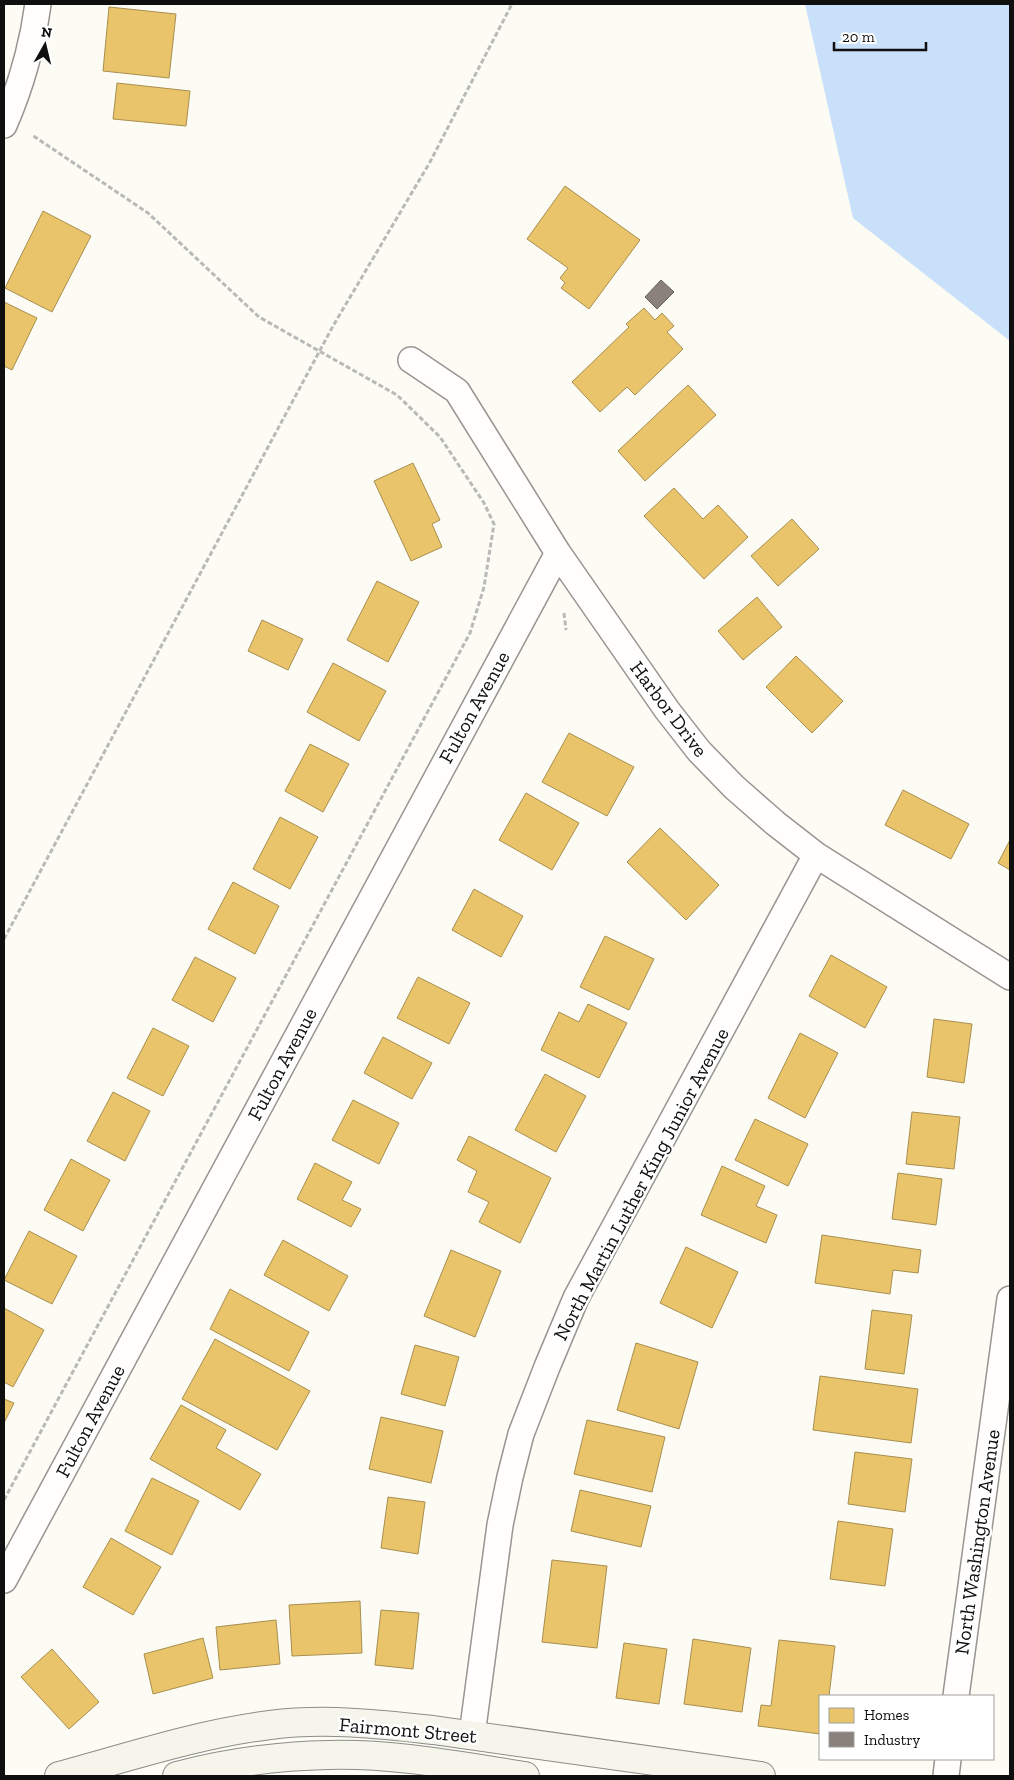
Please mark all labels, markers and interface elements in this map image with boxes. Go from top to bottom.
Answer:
north arrow [20,20,70,70]
scale bar [834,20,926,52]
text: N [40,23,54,42]
text: 20 m [842,28,875,46]
street label: Fulton Avenue [433,647,515,767]
street label: Harbor Drive [625,656,713,762]
street label: Fulton Avenue [242,1004,322,1124]
street label: North Martin Luther King Junior Avenue [548,1024,734,1344]
street label: Fulton Avenue [50,1361,130,1481]
street label: North Washington Avenue [949,1428,1005,1656]
legend [819,1695,994,1760]
text: Homes [864,1706,909,1724]
street label: Fairmont Street [338,1712,478,1748]
text: Industry [864,1731,921,1749]

